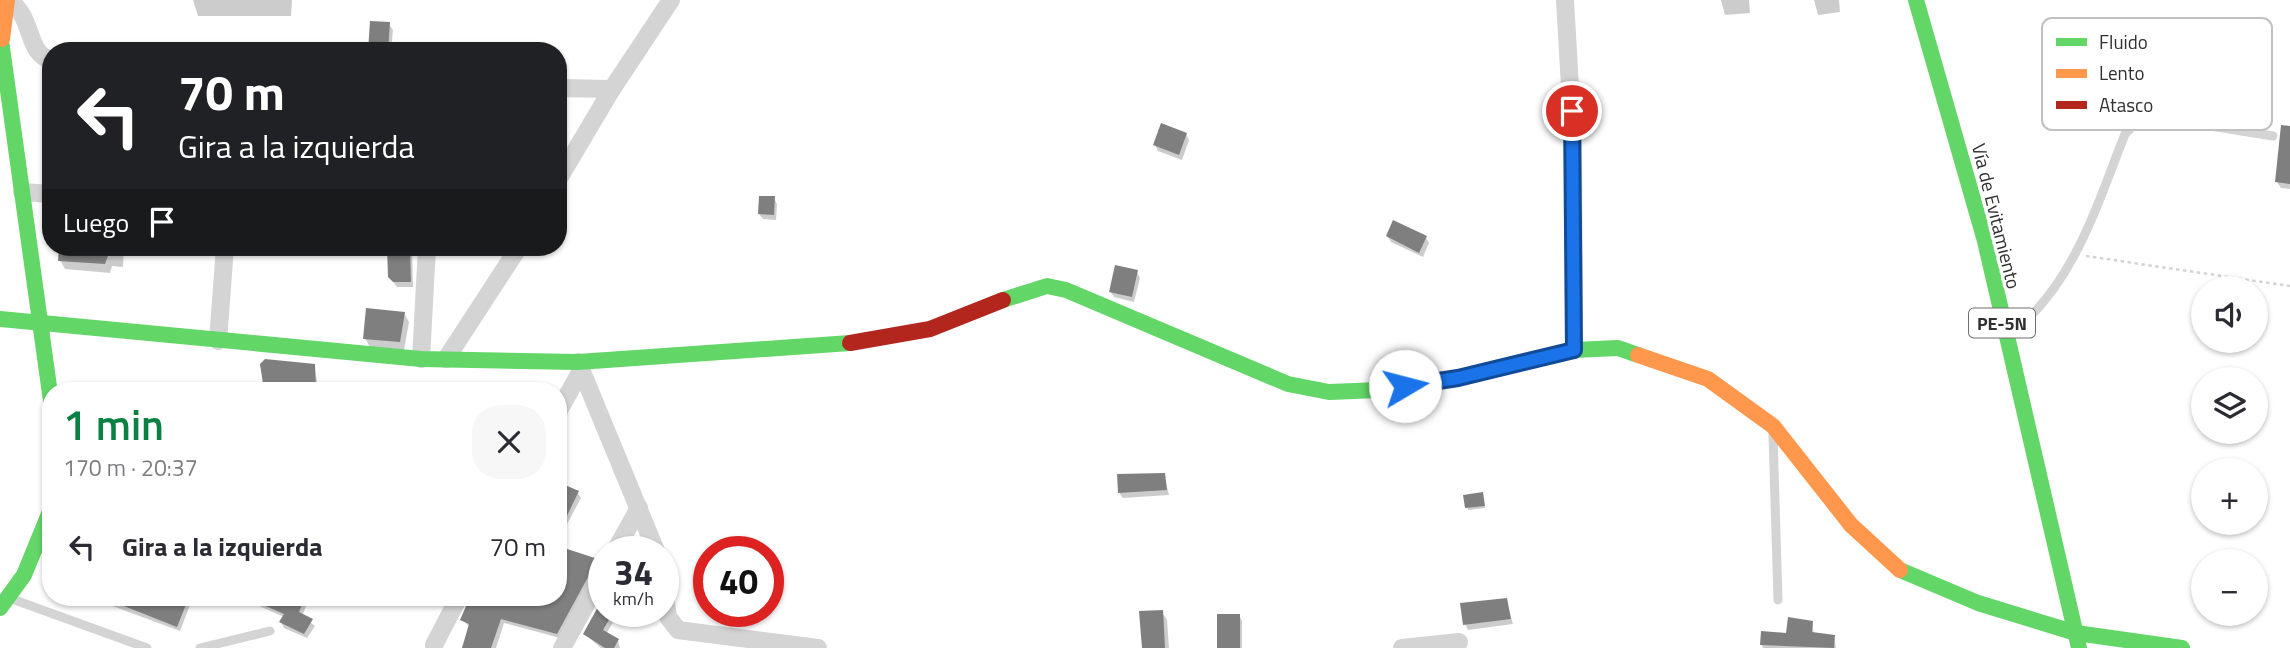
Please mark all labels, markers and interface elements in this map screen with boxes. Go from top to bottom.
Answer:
legend [2042,18,2272,130]
text: Fluido [2099,27,2148,56]
text: 70 m [178,54,285,129]
text: Lento [2099,58,2144,87]
icon: left [63,70,154,161]
pin [1542,81,1602,141]
text: Atasco [2099,90,2153,119]
icon: arrive [1553,92,1591,130]
text: Gira a la izquierda [178,122,414,170]
street label: Vía de Evitamiento [1965,140,2029,292]
text: Luego [63,203,129,242]
icon: arrive [143,203,181,241]
map controls [2191,276,2268,626]
button: sound [2191,276,2268,353]
road number: PE-5N [1969,309,2035,338]
position arrow [1368,349,1442,423]
button: layers [2191,367,2268,444]
text: 1 min [63,392,164,456]
button: close [472,405,546,479]
text: 170 m · 20:37 [63,450,198,485]
button: + [2191,458,2268,535]
text: Gira a la izquierda [122,527,323,566]
text: 70 m [489,527,546,566]
icon: left [63,528,101,566]
speed limit sign: 40 [693,536,784,627]
text: 34 [614,545,653,599]
button: − [2191,549,2268,626]
text: km/h [613,585,654,612]

